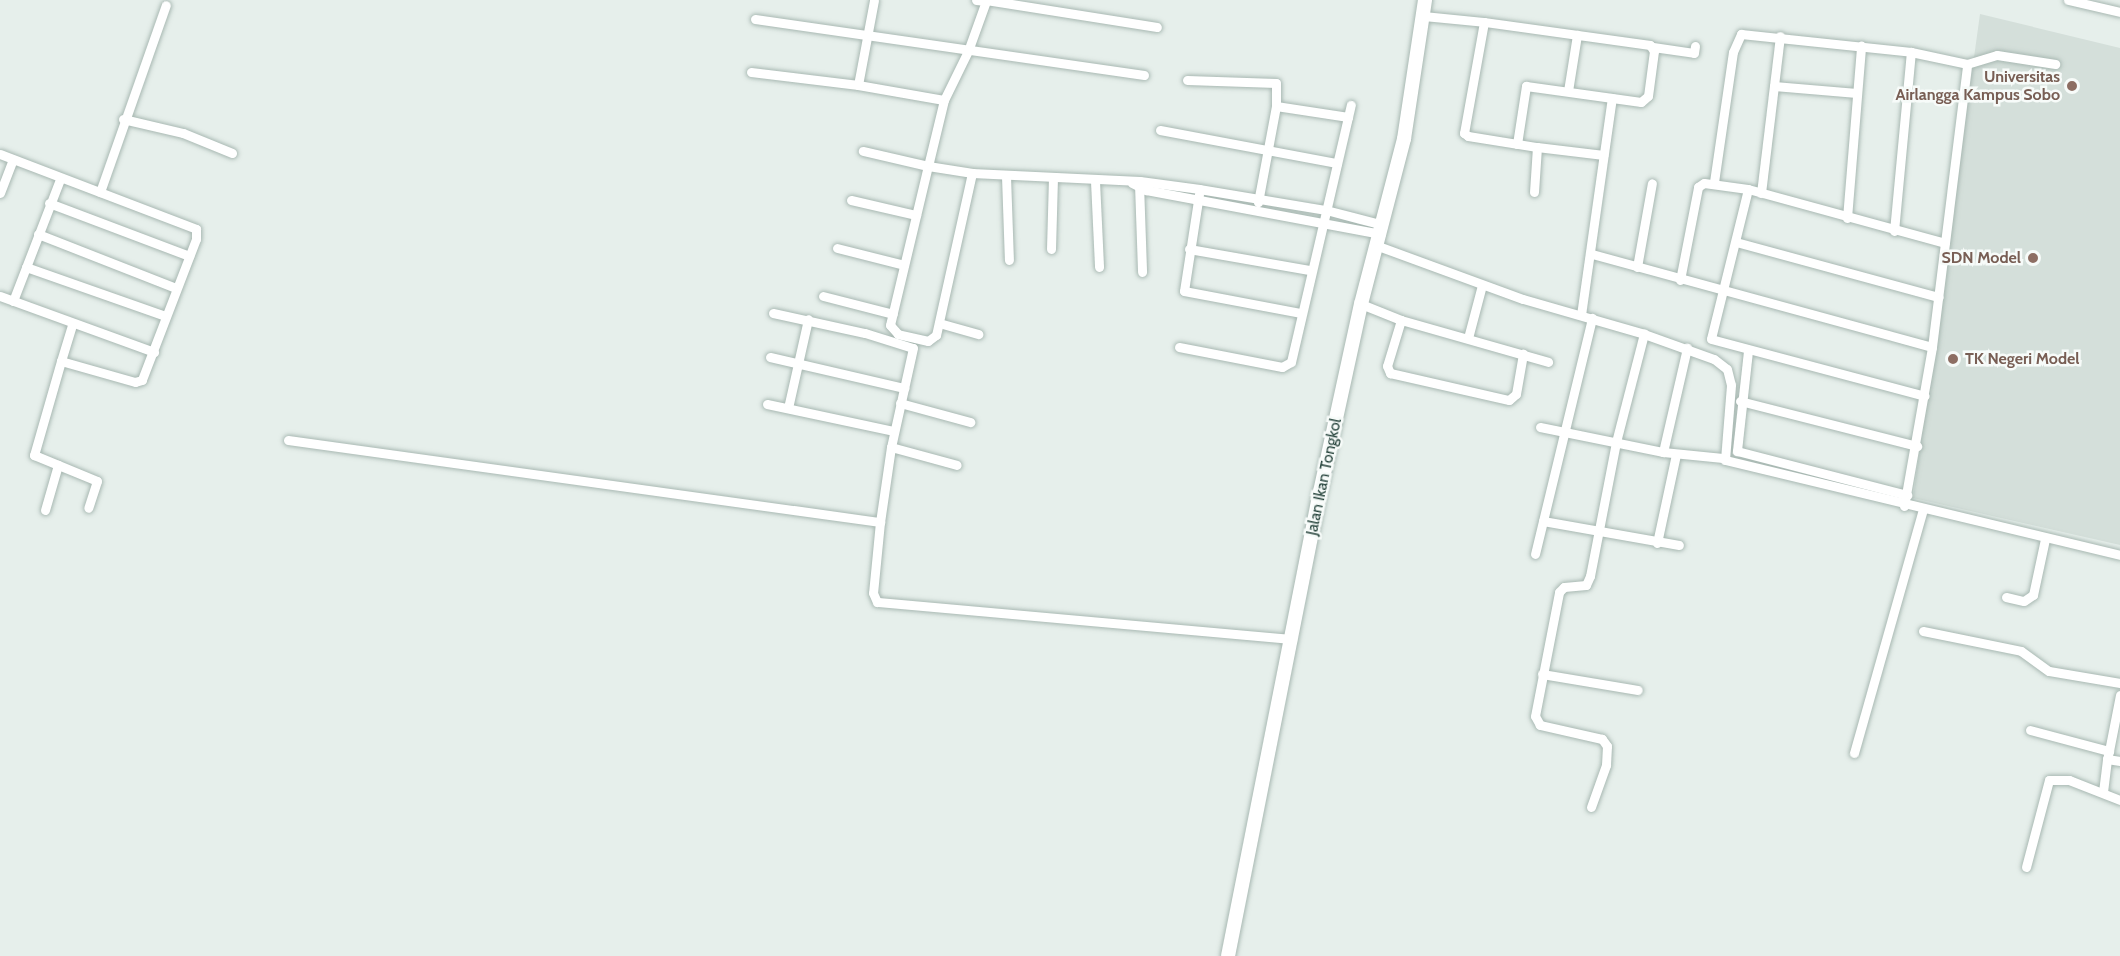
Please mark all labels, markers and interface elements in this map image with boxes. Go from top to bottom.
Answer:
place label: Universitas Airlangga Kampus Sobo [1895,67,2060,105]
marker: Universitas Airlangga Kampus Sobo [2065,79,2079,93]
place label: SDN Model [1941,248,2021,268]
marker: SDN Model [2026,251,2040,265]
place label: TK Negeri Model [1965,349,2080,369]
marker: TK Negeri Model [1946,352,1960,366]
street label: Jalan Ikan Tongkol [1302,417,1346,537]

